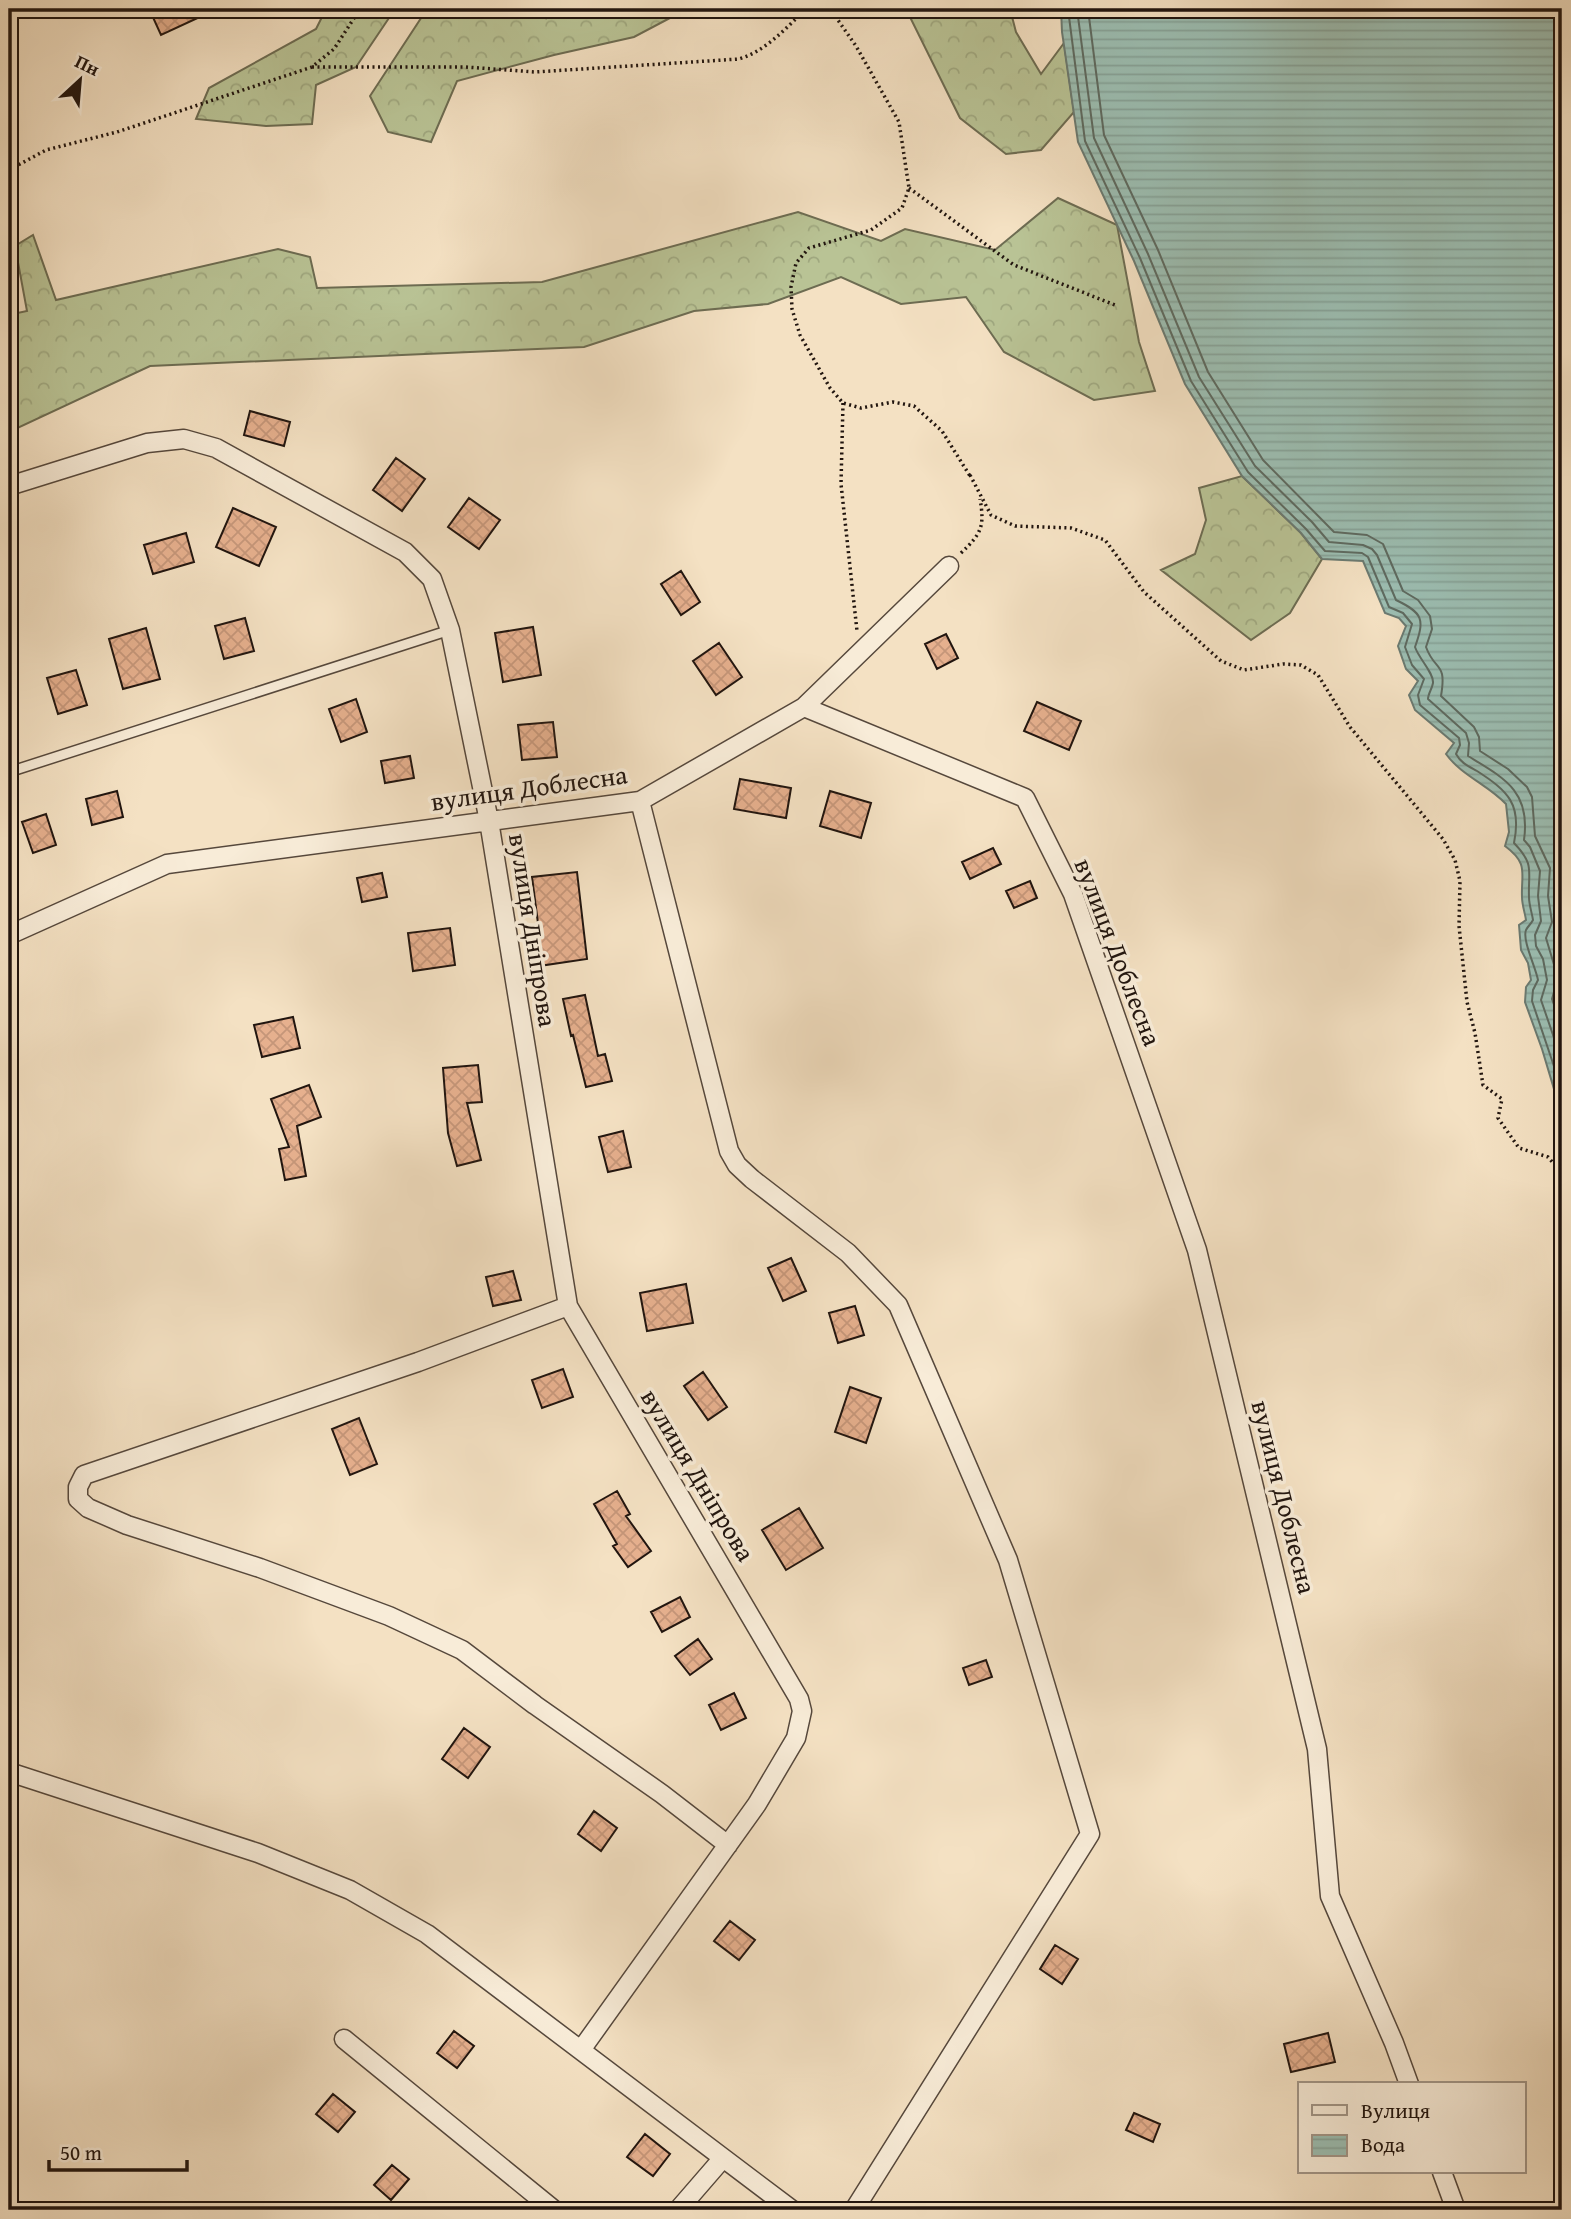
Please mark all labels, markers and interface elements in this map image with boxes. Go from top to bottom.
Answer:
north arrow [46,46,116,116]
text: Пн [70,47,105,83]
street label: вулиця Доблесна [428,754,630,821]
street label: вулиця Дніпрова [499,830,568,1030]
street label: вулиця Доблесна [1065,852,1172,1052]
street label: вулиця Дніпрова [631,1381,766,1569]
street label: вулиця Доблесна [1242,1396,1328,1598]
legend [1298,2082,1526,2174]
text: Вулиця [1361,2095,1431,2126]
scale bar [49,2128,187,2172]
text: Вода [1361,2129,1405,2160]
text: 50 m [60,2137,102,2168]

